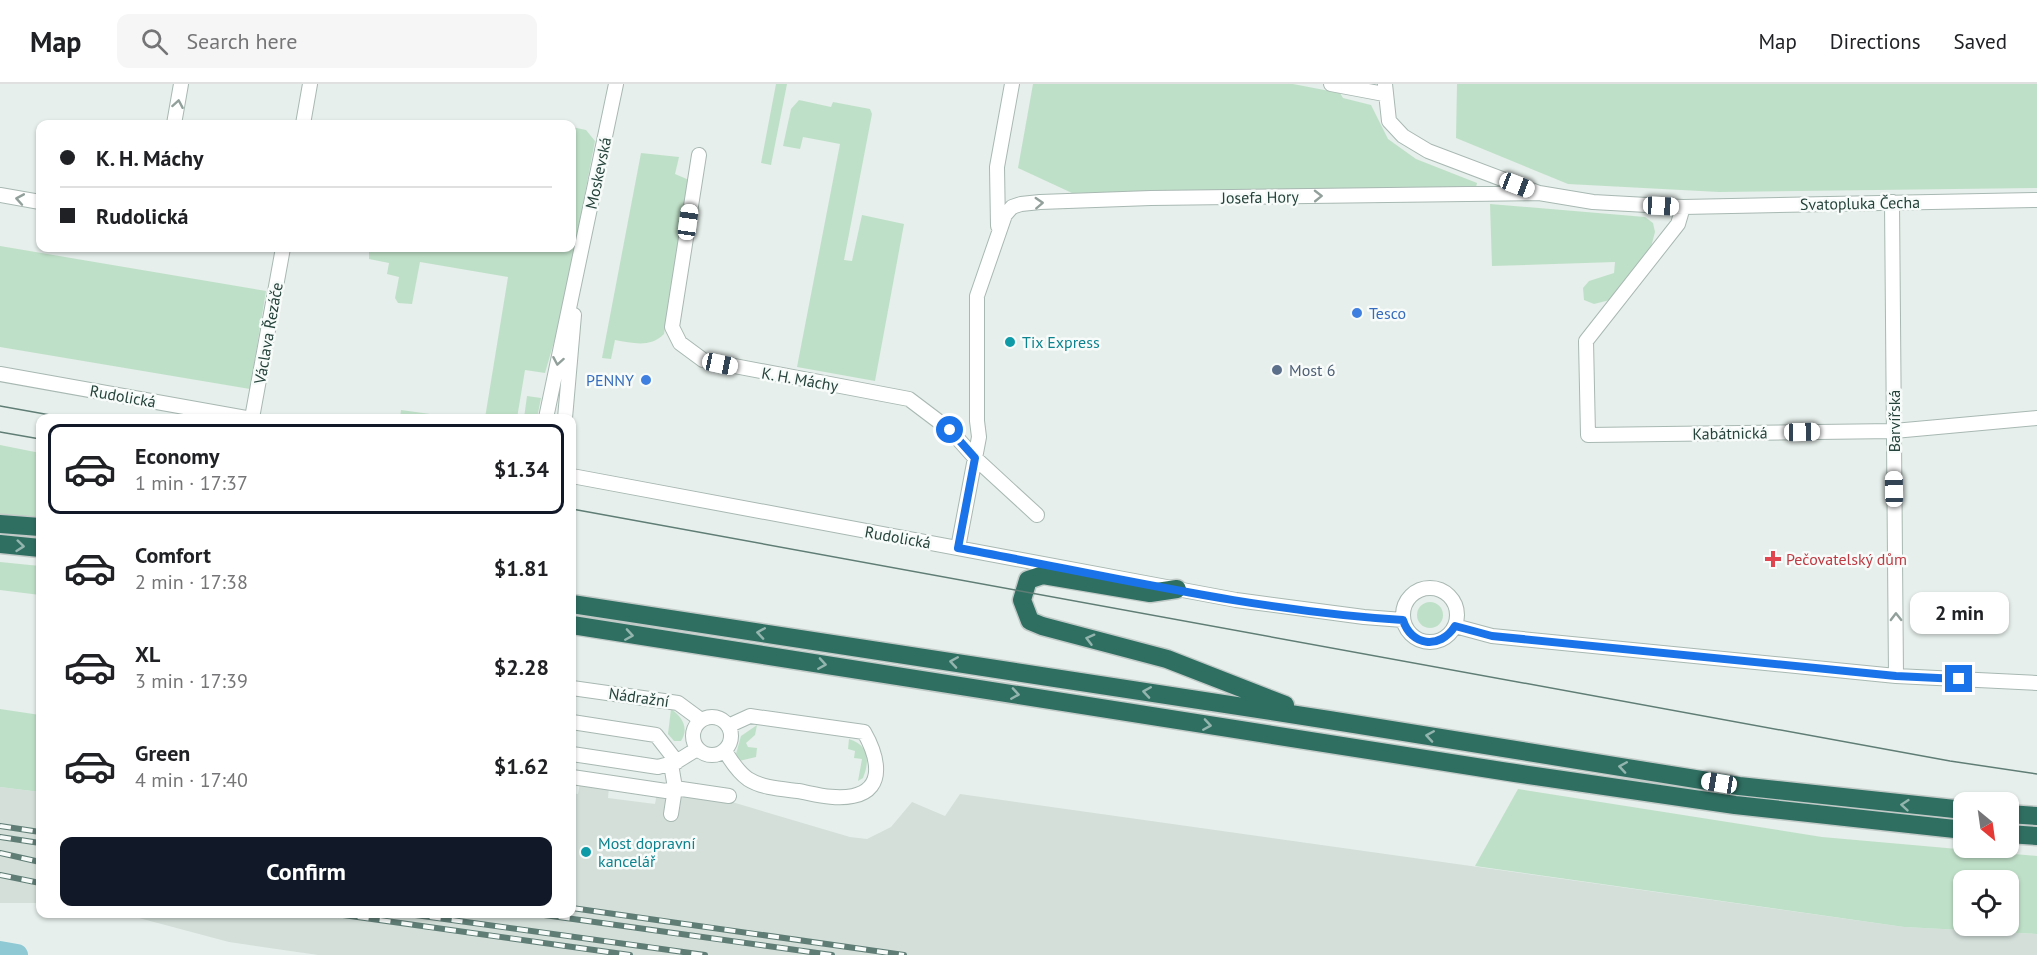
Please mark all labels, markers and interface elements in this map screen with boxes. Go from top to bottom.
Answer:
search box [117,14,537,68]
text: Map [30,23,81,60]
icon: search [138,25,171,58]
text: Search here [186,27,297,55]
text: Map [1758,28,1797,55]
text: Directions [1830,28,1921,55]
text: Saved [1954,28,2007,55]
one-way arrow [171,100,183,109]
street label: Moskevská [581,135,615,211]
text: K. H. Máchy [96,144,203,172]
car [1497,170,1537,200]
street label: Josefa Hory [1220,186,1300,208]
one-way arrow [1313,190,1322,202]
street label: Svatopluka Čecha [1800,192,1920,214]
one-way arrow [16,193,26,206]
one-way arrow [1034,196,1043,209]
car [1643,196,1679,216]
text: Rudolická [96,202,188,230]
car [677,203,699,241]
street label: Václava Řezáče [249,281,287,386]
place label: Tesco [1369,303,1406,323]
marker: Tesco [1350,306,1364,320]
place label: Tix Express [1022,332,1100,352]
marker: Tix Express [1003,335,1017,349]
car [701,351,739,377]
one-way arrow [552,356,564,365]
place label: Most 6 [1289,360,1335,380]
street label: K. H. Máchy [760,362,840,396]
marker: Most 6 [1270,363,1284,377]
place label: PENNY [586,370,634,390]
marker: PENNY [639,373,653,387]
street label: Rudolická [88,380,158,412]
street label: Barvířská [1884,390,1904,452]
route start [936,416,963,443]
street label: Kabátnická [1692,422,1768,444]
car [1784,423,1820,441]
icon: car [63,442,117,496]
text: Economy [135,442,219,470]
text: $1.34 [494,455,549,483]
text: 1 min · 17:37 [135,470,248,496]
car [1885,471,1903,507]
street label: Rudolická [863,521,933,553]
one-way arrow [16,539,25,552]
icon: car [63,541,117,595]
text: Comfort [135,541,211,569]
place label: Pečovatelský dům [1786,549,1907,569]
marker: Pečovatelský dům [1764,550,1782,568]
text: $1.81 [494,554,549,582]
text: 2 min · 17:38 [135,569,248,595]
callout: 2 min [1910,592,2008,634]
text: 2 min [1935,600,1984,626]
one-way arrow [1889,613,1902,622]
one-way arrow [757,627,766,639]
one-way arrow [625,628,634,640]
one-way arrow [1085,633,1095,646]
icon: car [63,640,117,694]
text: XL [135,640,160,668]
text: $2.28 [494,653,549,681]
one-way arrow [817,657,827,670]
one-way arrow [949,657,959,669]
route end [1945,665,1972,692]
text: 3 min · 17:39 [135,668,248,694]
street label: Nádražní [607,683,671,711]
one-way arrow [1142,686,1151,698]
one-way arrow [1010,688,1019,700]
one-way arrow [1202,718,1212,731]
one-way arrow [1425,730,1435,743]
icon: car [63,739,117,793]
text: Green [135,739,190,767]
text: $1.62 [494,752,549,780]
one-way arrow [1618,761,1628,774]
text: 4 min · 17:40 [135,767,248,793]
car [1700,771,1738,795]
north arrow [1953,792,2019,858]
map controls [1953,792,2019,936]
one-way arrow [1901,798,1910,811]
place label: Most dopravní kancelář [598,833,696,871]
button: Confirm [60,837,552,906]
marker: Most dopravní kancelář [579,845,593,859]
button: locate [1953,870,2019,936]

